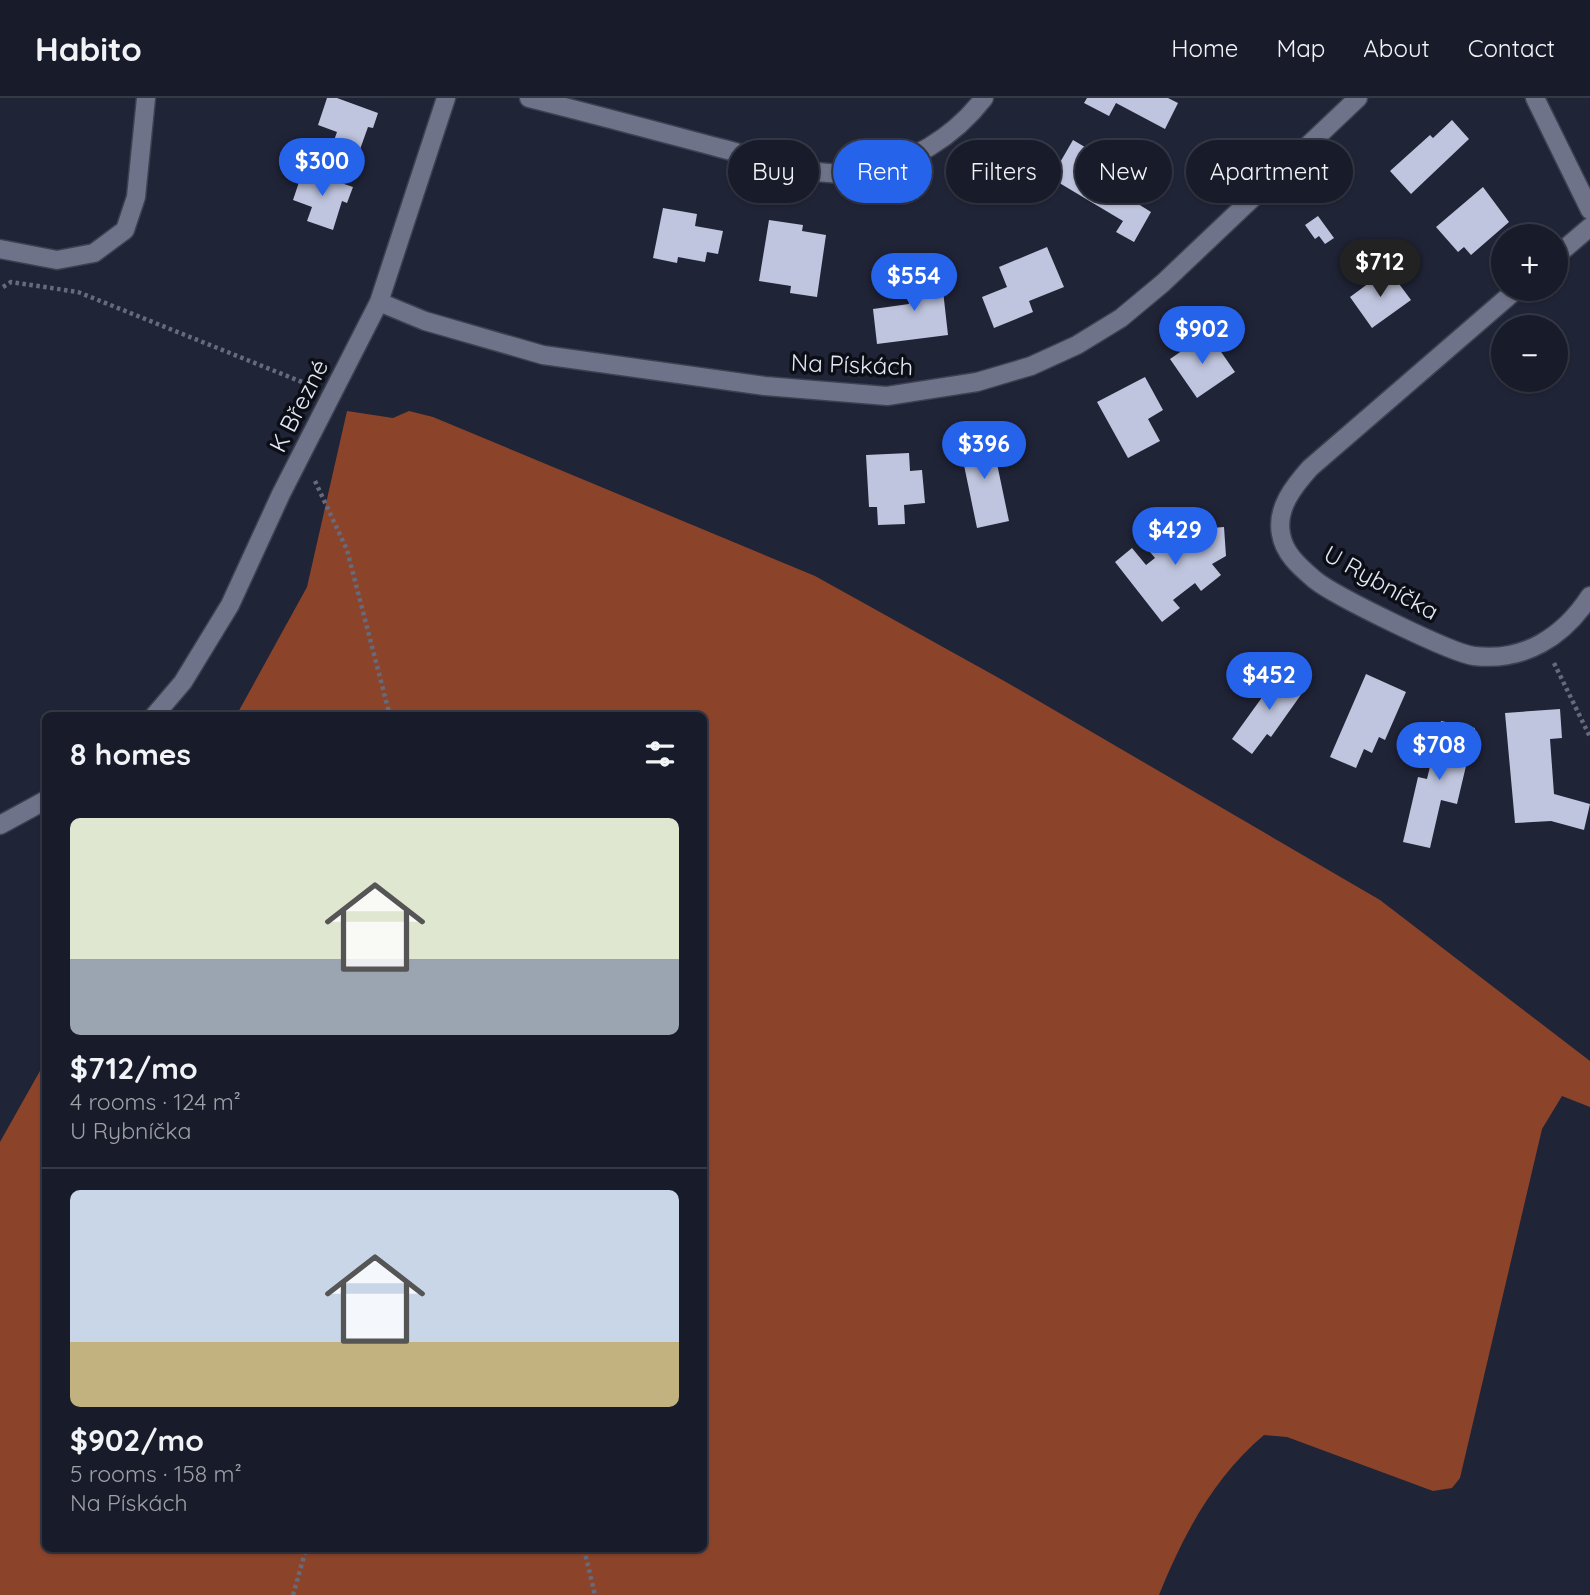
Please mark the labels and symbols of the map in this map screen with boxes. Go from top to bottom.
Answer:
pin: $300 [281,139,363,198]
pin: $712 [1339,240,1421,299]
pin: $554 [873,254,955,313]
pin: $902 [1161,306,1243,366]
street label: Na Pískách [790,347,914,381]
street label: K Březné [262,354,334,457]
pin: $396 [943,422,1025,481]
pin: $429 [1134,508,1216,567]
street label: U Rybníčka [1319,538,1444,626]
pin: $452 [1228,652,1310,712]
pin: $708 [1398,722,1480,782]

